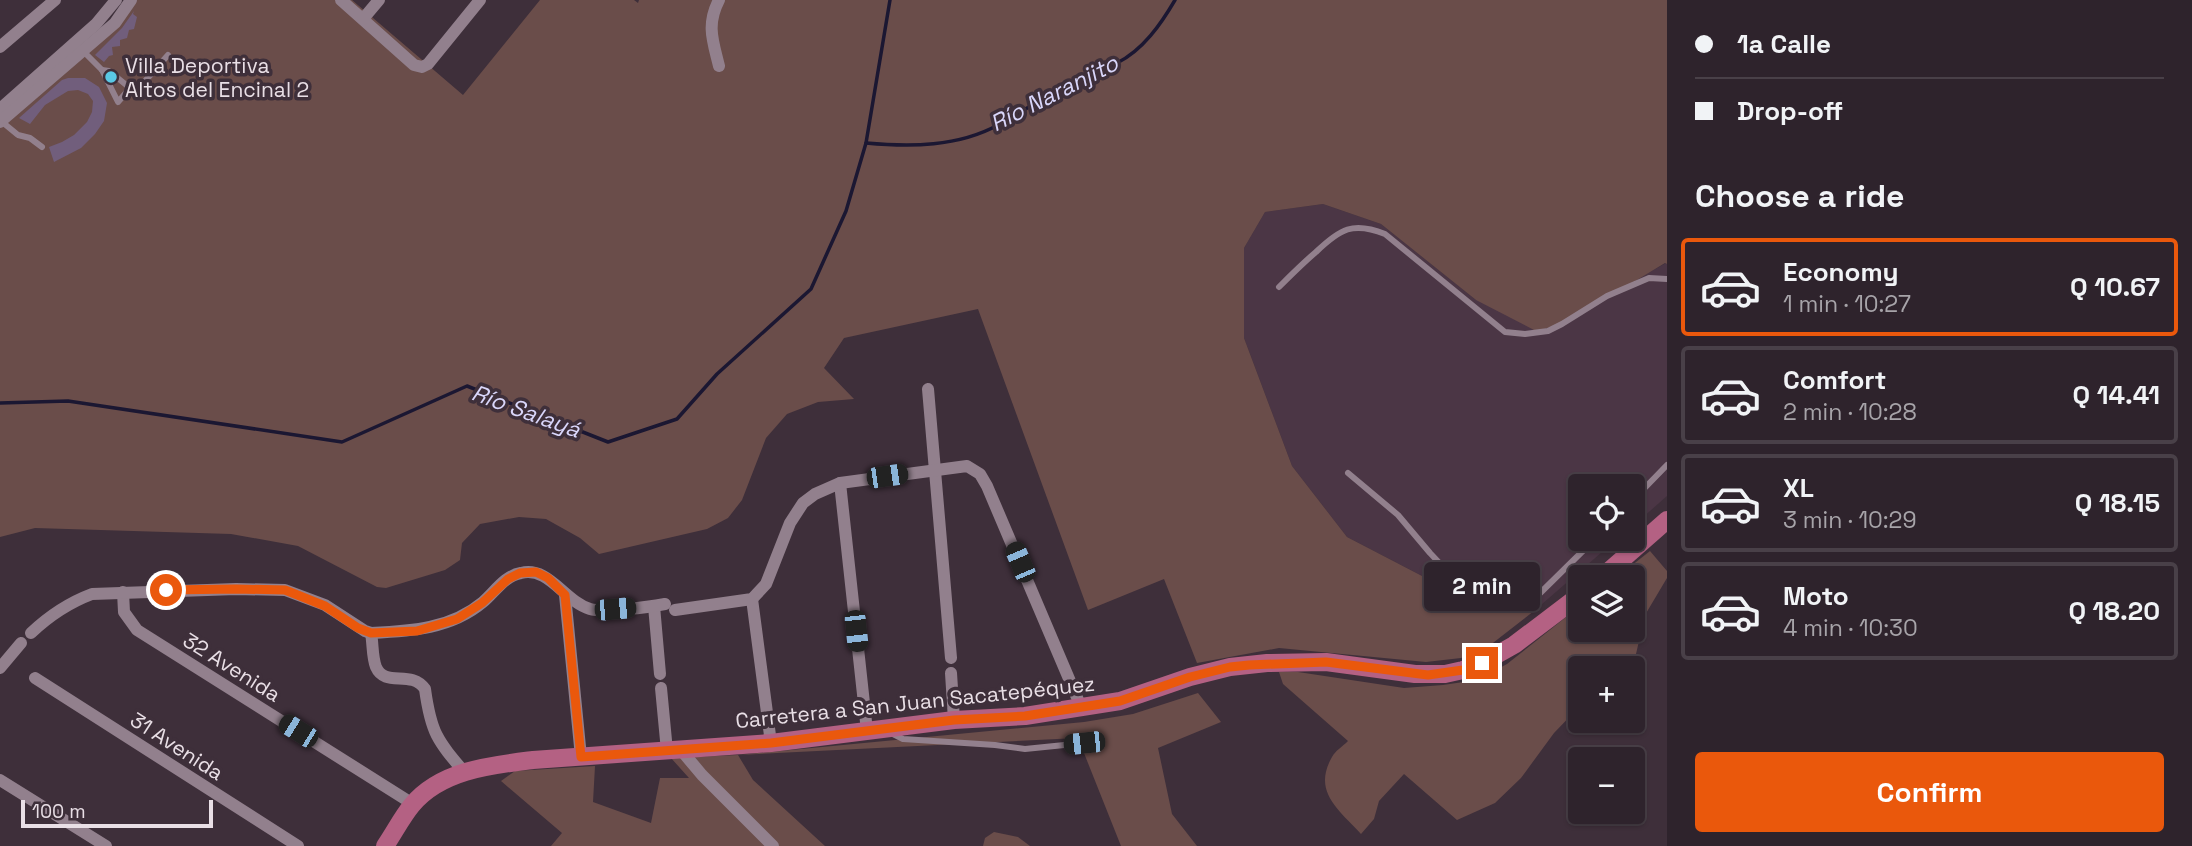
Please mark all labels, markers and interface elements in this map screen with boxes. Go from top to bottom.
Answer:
text: 1a Calle [1737,27,1831,61]
water label: Río Naranjito [985,47,1124,138]
place label: Villa Deportiva Altos del Encinal 2 [125,52,309,103]
marker: Villa Deportiva Altos del Encinal 2 [103,69,119,85]
text: Drop-off [1737,94,1843,128]
text: Choose a ride [1695,176,1905,216]
text: Economy [1783,255,1899,289]
icon: car [1699,256,1762,319]
text: Q 10.67 [2070,270,2160,304]
text: 1 min · 10:27 [1783,289,1911,319]
text: Comfort [1783,363,1886,397]
icon: car [1699,364,1762,427]
water label: Río Salayá [468,378,585,445]
text: Q 14.41 [2072,378,2160,412]
text: 2 min · 10:28 [1783,397,1917,427]
car [865,463,910,489]
text: XL [1783,471,1814,505]
icon: car [1699,472,1762,535]
map controls [1568,474,1645,824]
button: locate [1568,474,1645,551]
text: Q 18.15 [2075,486,2160,520]
text: 3 min · 10:29 [1783,505,1917,535]
car [1003,539,1038,585]
callout: 2 min [1424,562,1540,610]
button: layers [1568,565,1645,642]
text: 2 min [1452,571,1512,601]
route start [150,574,182,606]
text: Moto [1783,579,1849,613]
icon: car [1699,580,1762,643]
text: Q 18.20 [2068,594,2160,628]
car [594,597,637,621]
car [844,609,869,653]
text: 4 min · 10:30 [1783,613,1918,643]
street label: 32 Avenida [178,626,286,708]
route end [1466,647,1498,679]
button: + [1568,656,1645,733]
street label: Carretera a San Juan Sacatepéquez [734,670,1096,734]
street label: 31 Avenida [125,706,229,786]
car [275,711,322,751]
car [1063,730,1106,756]
button: − [1568,747,1645,824]
button: Confirm [1695,752,2164,832]
scale bar [21,797,214,829]
text: 100 m [32,799,86,824]

